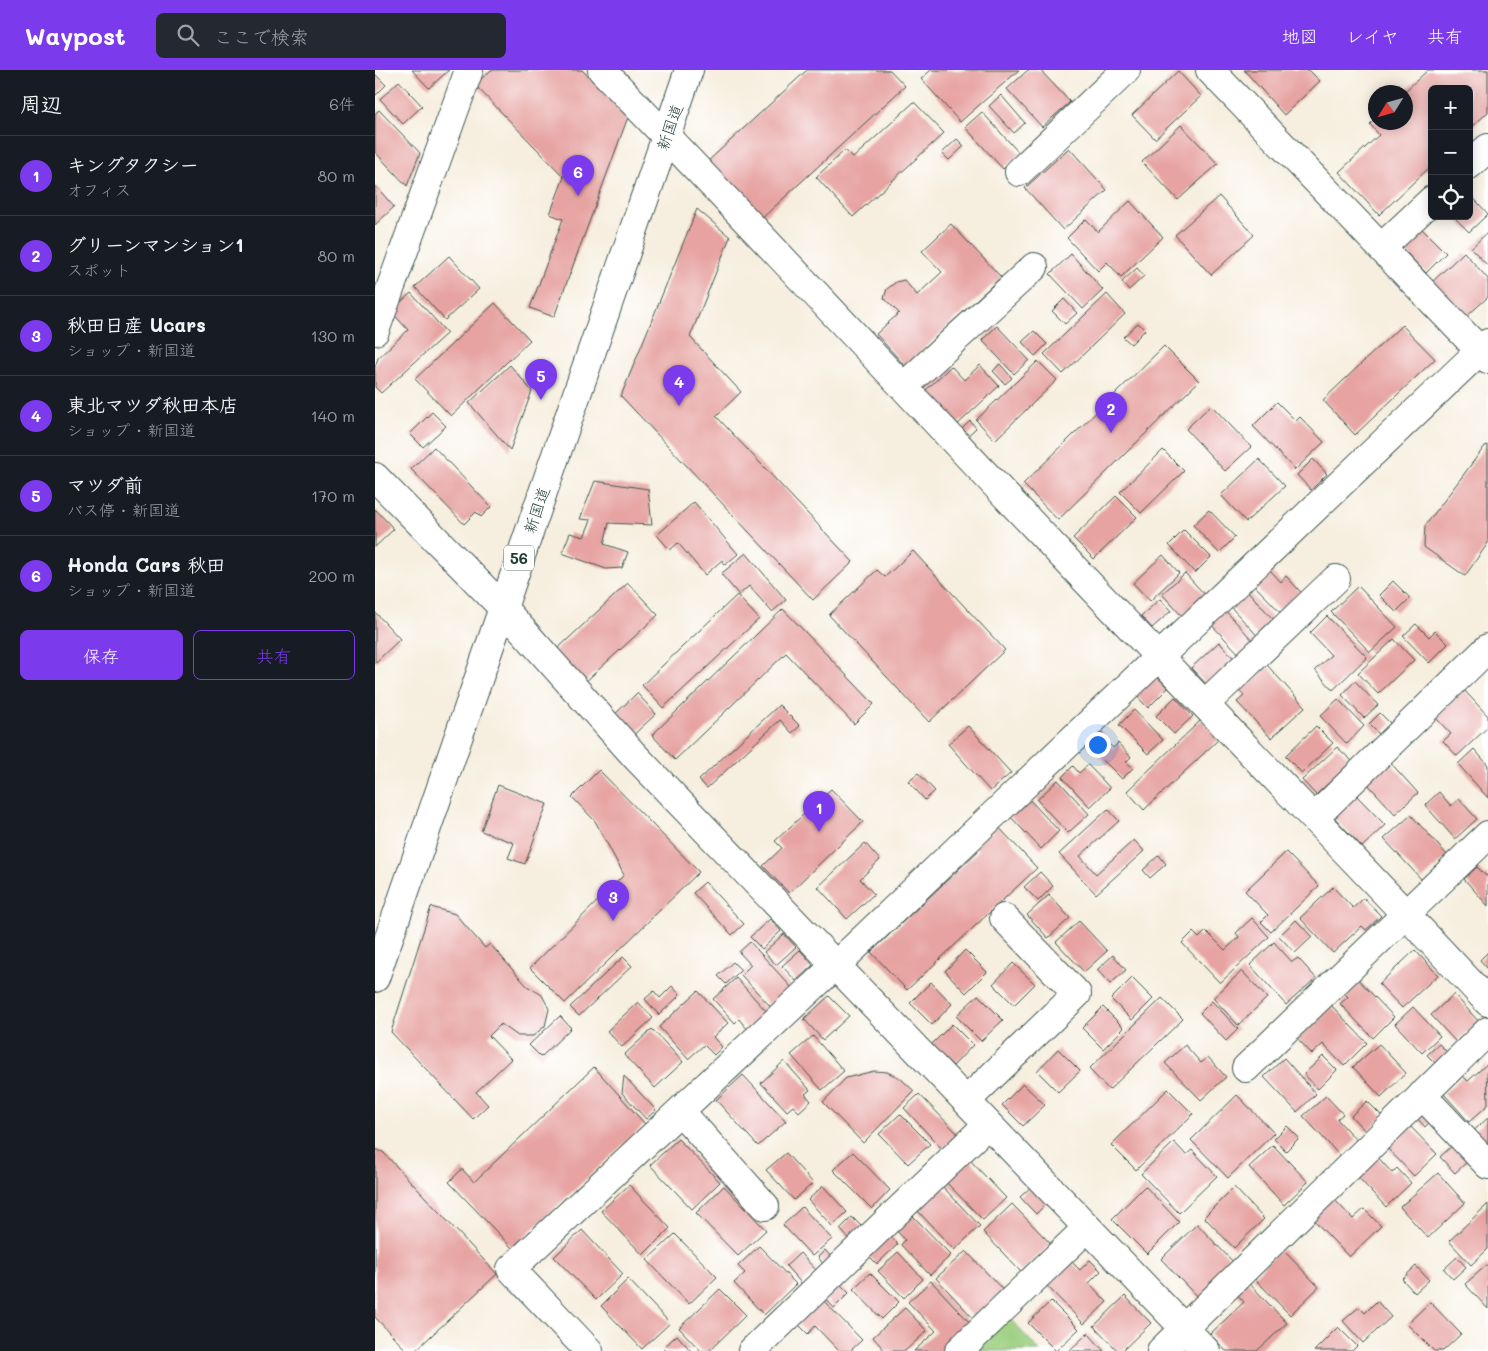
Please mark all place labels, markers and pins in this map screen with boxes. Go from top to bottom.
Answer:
pin: 6 [562,155,594,196]
pin: 5 [525,359,557,400]
pin: 4 [663,365,695,406]
pin: 2 [1095,392,1127,433]
pin: 1 [803,791,835,832]
pin: 3 [597,880,629,921]

